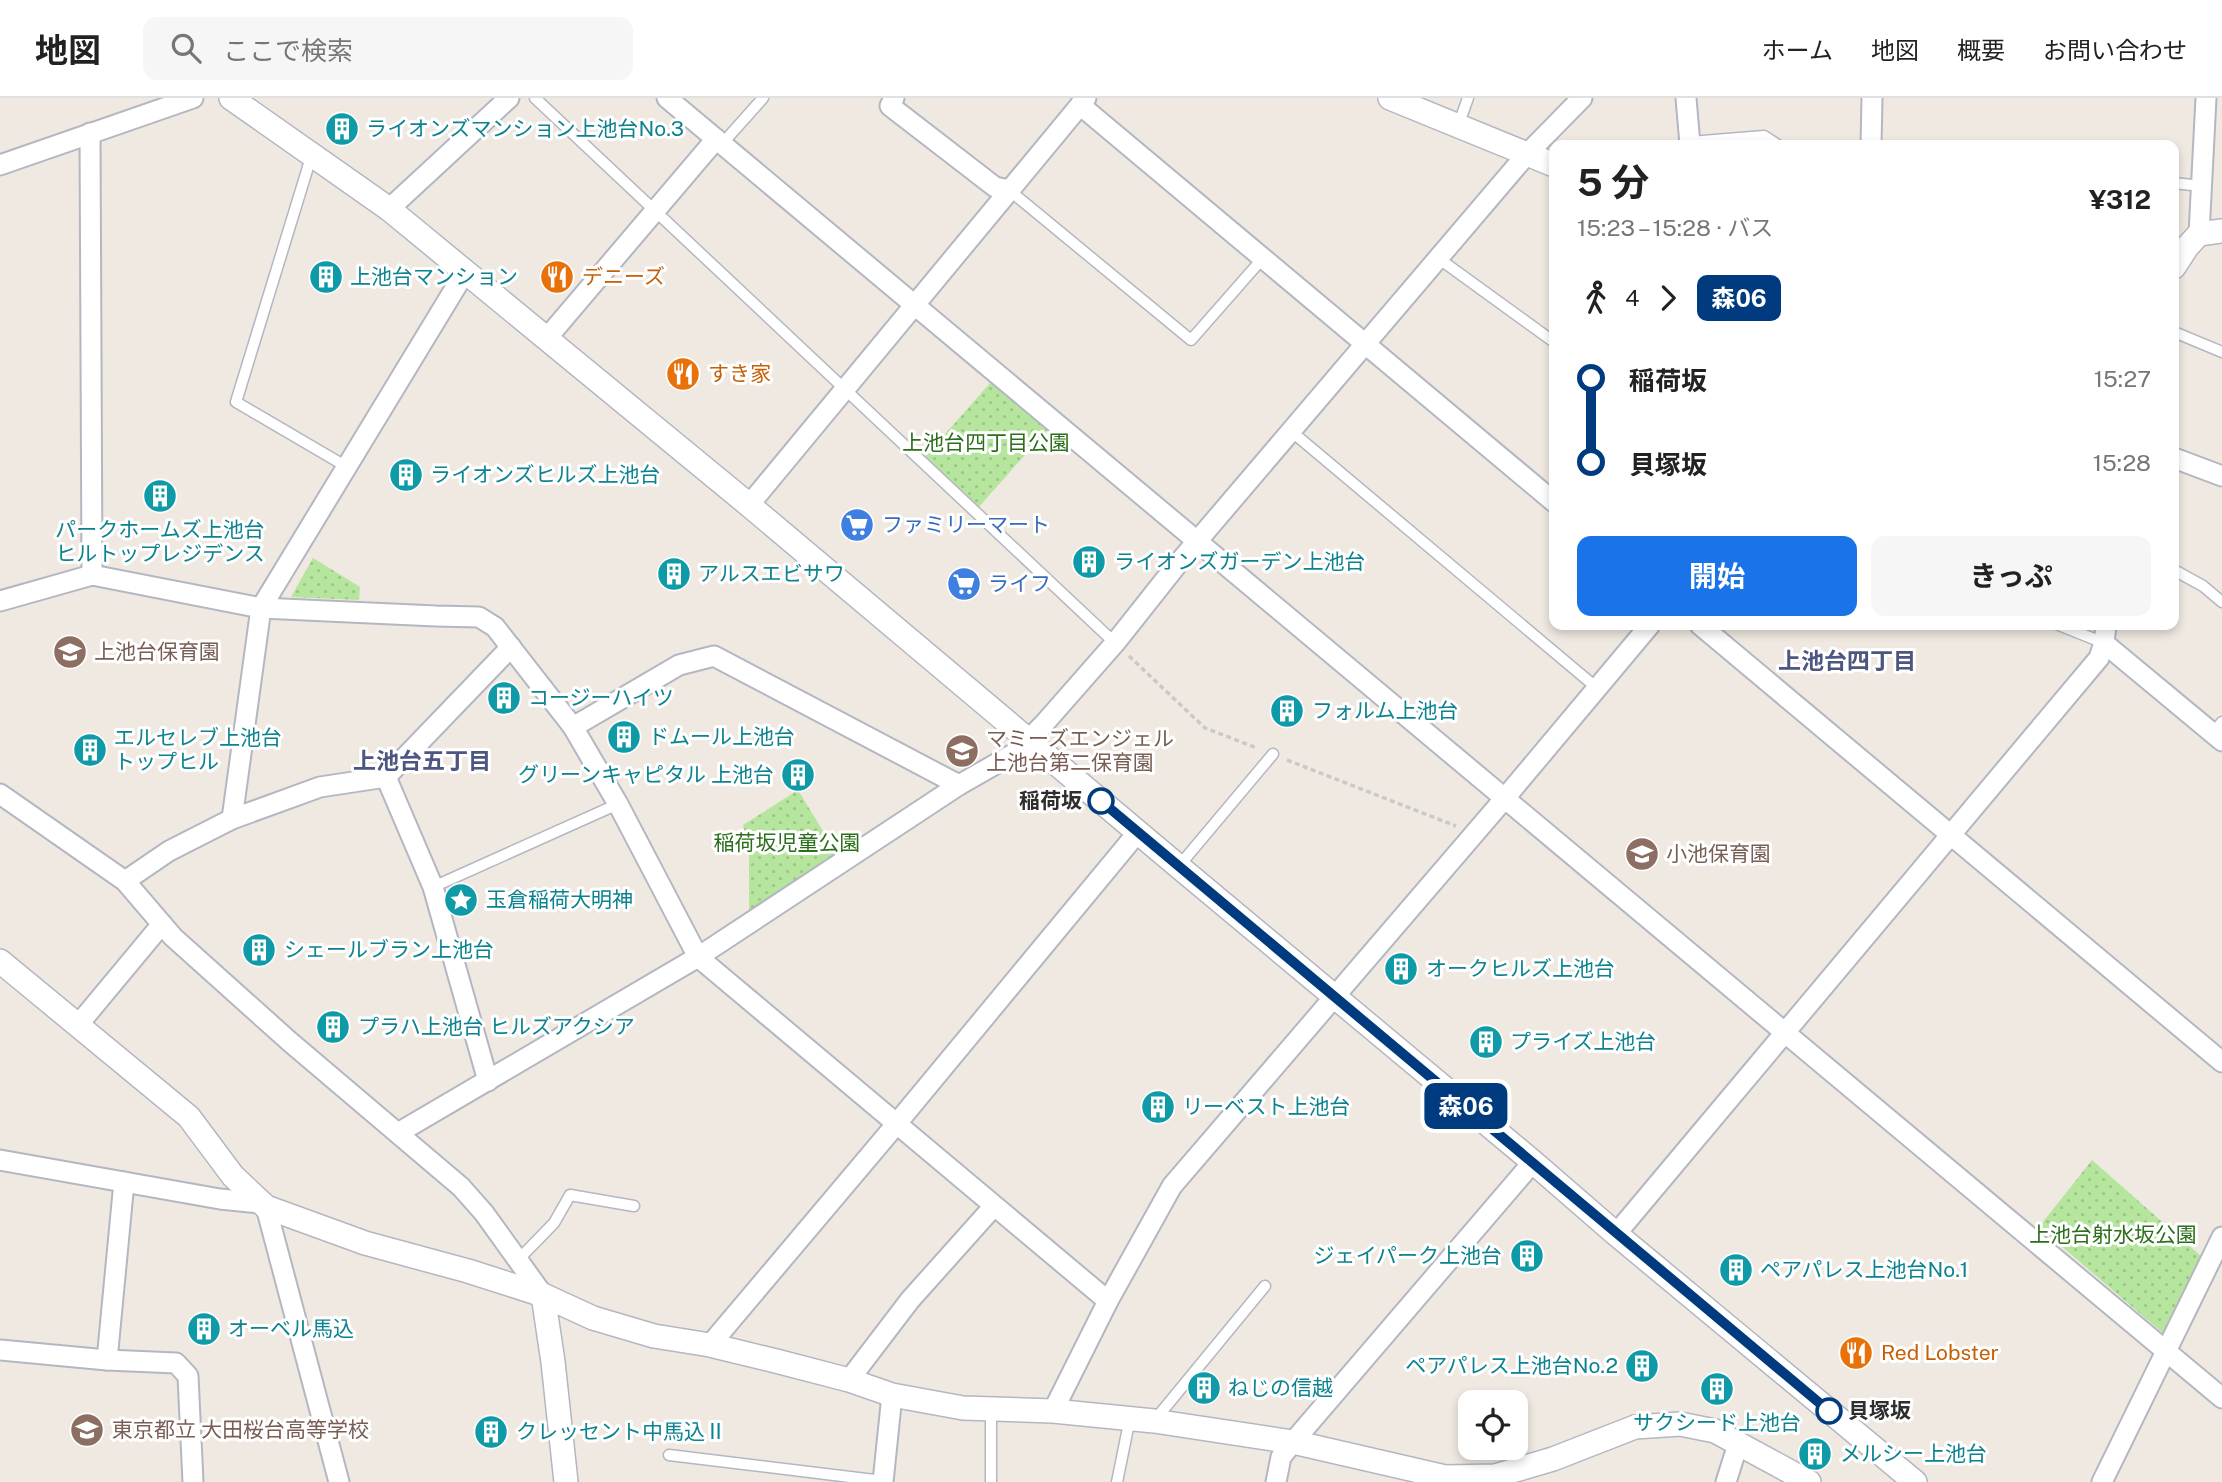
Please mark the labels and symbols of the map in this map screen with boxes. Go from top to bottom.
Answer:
building icon: ライオンズマンション上池台No.3 [323,110,361,148]
place label: ライオンズマンション上池台No.3 [366,116,684,141]
building icon: 上池台マンション [307,258,345,296]
restaurant icon: デニーズ [538,258,576,296]
place label: 上池台マンション [350,264,518,289]
place label: デニーズ [582,264,665,289]
restaurant icon: すき家 [664,355,702,393]
place label: すき家 [708,361,771,386]
park label: 上池台四丁目公園 [902,430,1070,455]
building icon: ライオンズヒルズ上池台 [387,456,425,494]
place label: ライオンズヒルズ上池台 [430,462,661,487]
building icon: パークホームズ上池台 ヒルトップレジデンス [141,477,179,515]
supermarket icon: ファミリーマート [838,506,876,544]
place label: ファミリーマート [882,512,1050,537]
place label: パークホームズ上池台 ヒルトップレジデンス [55,517,265,566]
building icon: ライオンズガーデン上池台 [1070,543,1108,581]
place label: ライオンズガーデン上池台 [1114,549,1366,574]
building icon: アルスエビサワ [655,555,693,593]
place label: アルスエビサワ [698,561,845,586]
supermarket icon: ライフ [945,565,983,603]
place label: ライフ [988,571,1051,596]
school or university icon: 上池台保育園 [51,633,89,671]
place label: 上池台保育園 [94,639,220,664]
district label: 上池台四丁目 [1778,647,1916,674]
building icon: コージーハイツ [485,679,523,717]
place label: コージーハイツ [528,685,674,710]
building icon: フォルム上池台 [1268,692,1306,730]
place label: フォルム上池台 [1312,698,1459,723]
building icon: ドムール上池台 [605,718,643,756]
place label: ドムール上池台 [648,724,795,749]
place label: エルセレブ上池台 トップヒル [114,725,282,774]
place label: マミーズエンジェル 上池台第二保育園 [986,726,1174,775]
building icon: エルセレブ上池台 トップヒル [71,731,109,769]
school or university icon: マミーズエンジェル 上池台第二保育園 [943,732,981,770]
district label: 上池台五丁目 [353,747,491,774]
building icon: グリーンキャピタル 上池台 [779,756,817,794]
place label: グリーンキャピタル 上池台 [518,762,774,787]
place label: 稲荷坂 [1019,788,1082,813]
marker: 稲荷坂 [1088,788,1114,814]
park label: 稲荷坂児童公園 [714,830,861,855]
school or university icon: 小池保育園 [1623,835,1661,873]
place label: 小池保育園 [1666,841,1771,866]
place icon: 玉倉稲荷大明神 [442,881,480,919]
place label: 玉倉稲荷大明神 [486,887,633,912]
building icon: シェールブラン上池台 [240,931,278,969]
place label: シェールブラン上池台 [284,937,494,962]
building icon: オークヒルズ上池台 [1382,950,1420,988]
place label: オークヒルズ上池台 [1426,956,1615,981]
building icon: プラハ上池台 ヒルズアクシア [314,1008,352,1046]
place label: プラハ上池台 ヒルズアクシア [358,1014,635,1039]
building icon: プライズ上池台 [1467,1023,1505,1061]
place label: プライズ上池台 [1510,1029,1656,1054]
line badge: 森06 [1426,1083,1506,1129]
building icon: リーベスト上池台 [1139,1088,1177,1126]
place label: リーベスト上池台 [1182,1094,1350,1119]
park label: 上池台射水坂公園 [2029,1222,2197,1247]
building icon: ジェイパーク上池台 [1508,1237,1546,1275]
place label: ジェイパーク上池台 [1313,1243,1502,1268]
building icon: ペアパレス上池台No.1 [1717,1251,1755,1289]
place label: ペアパレス上池台No.1 [1760,1257,1968,1282]
building icon: オーベル馬込 [185,1310,223,1348]
place label: オーベル馬込 [228,1316,354,1341]
restaurant icon: Red Lobster [1837,1334,1875,1372]
place label: Red Lobster [1881,1340,1999,1365]
building icon: ペアパレス上池台No.2 [1623,1347,1661,1385]
place label: ペアパレス上池台No.2 [1405,1353,1618,1378]
building icon: ねじの信越 [1185,1369,1223,1407]
building icon: サクシード上池台 [1698,1370,1736,1408]
place label: ねじの信越 [1228,1375,1333,1400]
marker: 貝塚坂 [1816,1398,1842,1424]
place label: 貝塚坂 [1848,1398,1911,1423]
place label: サクシード上池台 [1633,1410,1801,1435]
school or university icon: 東京都立 大田桜台高等学校 [68,1411,106,1449]
building icon: クレッセント中馬込Ⅱ [472,1413,510,1451]
place label: 東京都立 大田桜台高等学校 [112,1417,369,1442]
place label: クレッセント中馬込Ⅱ [516,1419,726,1444]
building icon: メルシー上池台 [1796,1435,1834,1473]
place label: メルシー上池台 [1840,1441,1987,1466]

